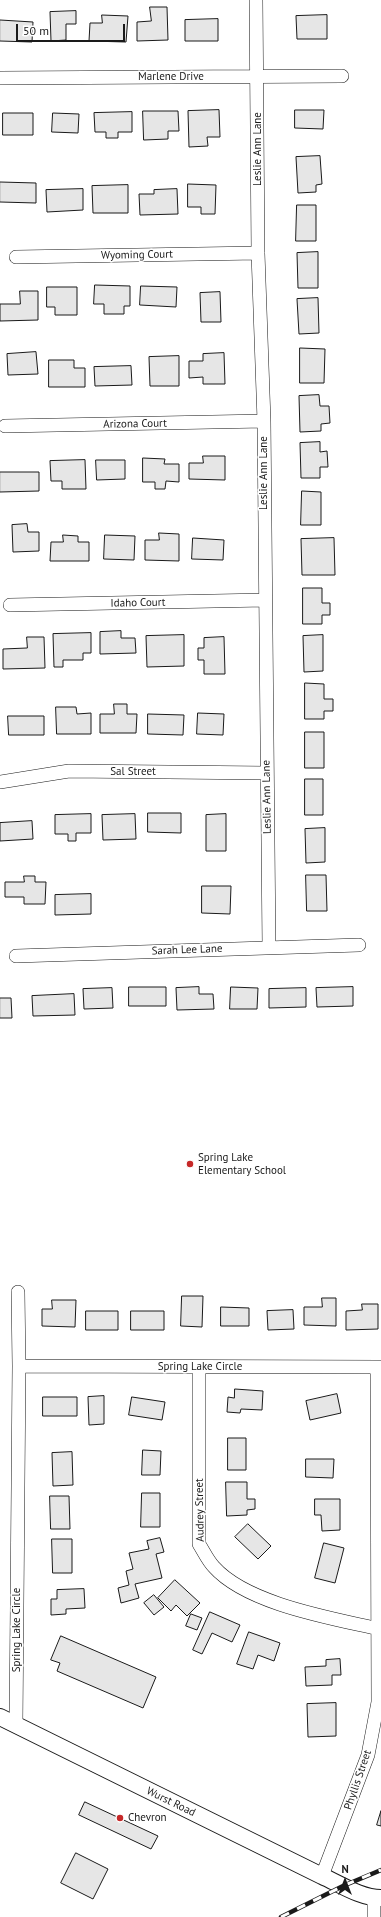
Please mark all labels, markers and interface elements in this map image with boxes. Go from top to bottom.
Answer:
scale bar [18,16,127,42]
text: 50 m [23,23,49,38]
street label: Marlene Drive [138,70,204,84]
street label: Leslie Ann Lane [251,112,265,186]
street label: Wyoming Court [101,248,173,262]
street label: Arizona Court [103,417,167,431]
street label: Leslie Ann Lane [257,436,271,510]
street label: Idaho Court [110,596,166,610]
street label: Leslie Ann Lane [260,760,274,834]
street label: Sal Street [110,765,156,779]
street label: Sarah Lee Lane [151,942,223,958]
place label: Spring Lake Elementary School [198,1151,286,1177]
marker: Spring Lake Elementary School [185,1159,195,1169]
street label: Spring Lake Circle [158,1360,242,1374]
street label: Audrey Street [193,1478,207,1542]
street label: Spring Lake Circle [10,1588,24,1672]
street label: Phyllis Street [342,1748,374,1812]
street label: Wurst Road [144,1784,198,1820]
place label: Chevron [128,1811,167,1825]
marker: Chevron [115,1813,125,1823]
north arrow [325,1861,365,1901]
text: N [341,1862,349,1876]

